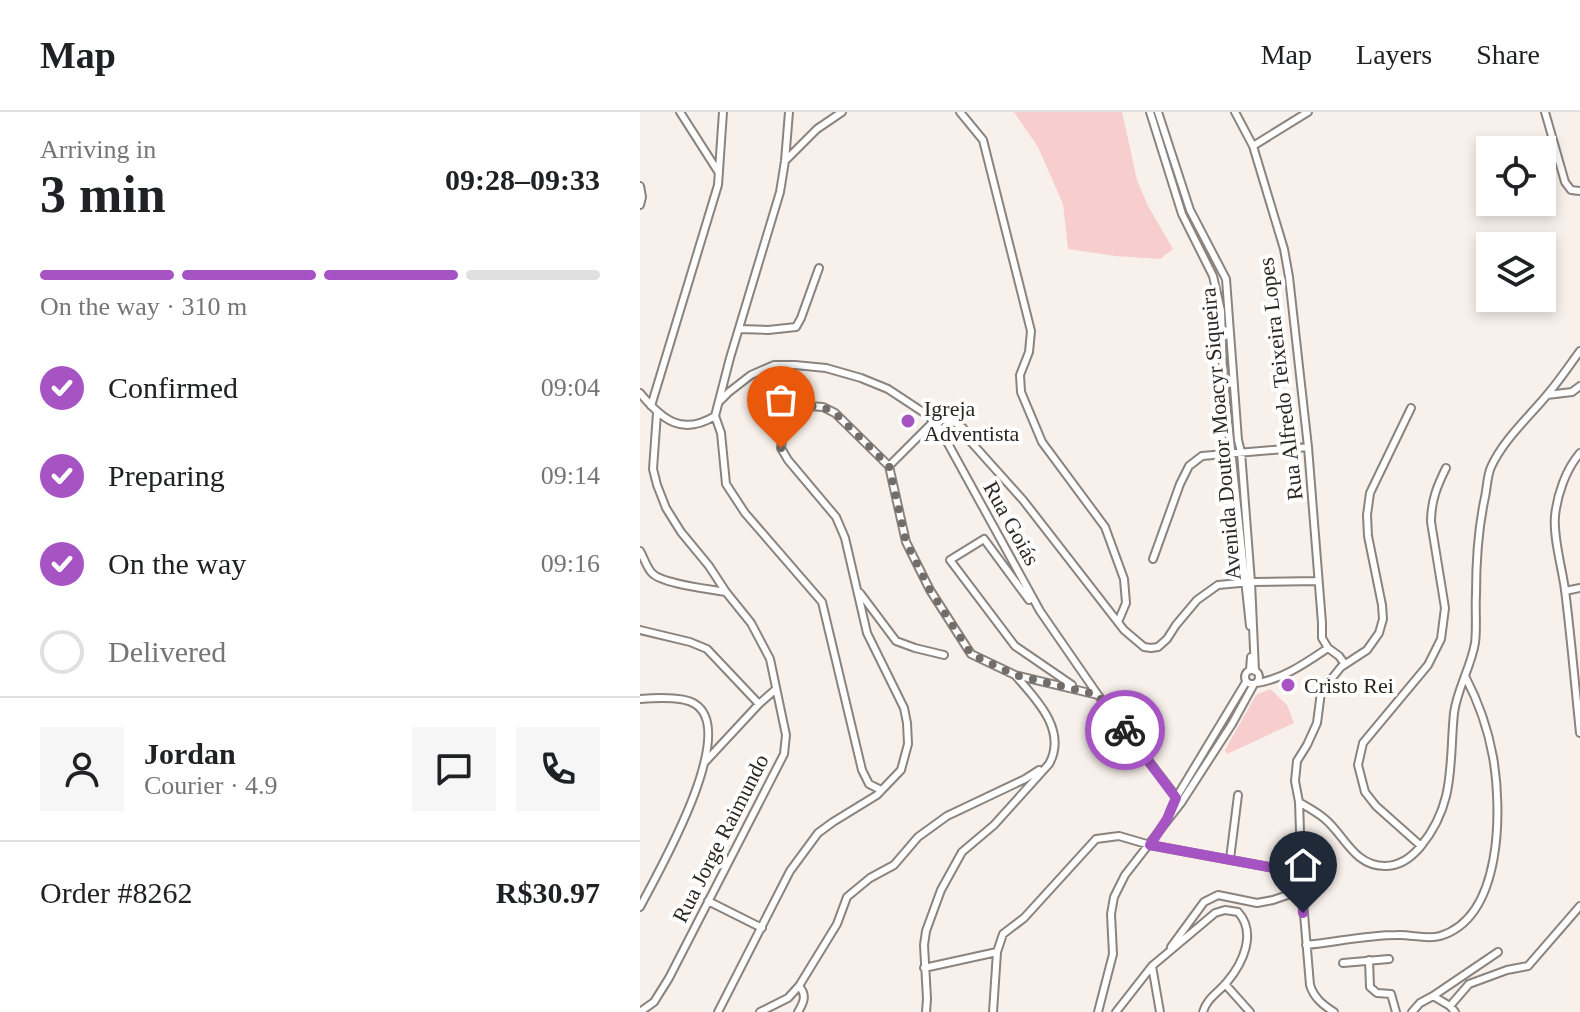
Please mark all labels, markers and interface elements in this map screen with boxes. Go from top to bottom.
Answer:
text: Map [40,34,116,76]
text: Map [1261,39,1312,70]
text: Layers [1356,39,1432,70]
text: Share [1476,39,1540,70]
text: Arriving in [40,135,156,164]
map controls [1476,136,1556,312]
button: locate [1476,136,1556,216]
text: 09:28–09:33 [445,163,600,196]
text: 3 min [40,166,166,223]
button: layers [1476,232,1556,312]
street label: Rua Alfredo Teixeira Lopes [1253,256,1308,502]
street label: Avenida Doutor Moacyr Siqueira [1195,286,1246,581]
text: On the way · 310 m [40,292,247,321]
icon: check [40,366,84,410]
pin [747,366,815,448]
text: Confirmed [108,371,238,404]
text: 09:04 [541,373,600,402]
icon: bag [759,378,803,422]
place label: Igreja Adventista [924,396,1020,446]
marker: Igreja Adventista [899,412,917,430]
icon: check [40,454,84,498]
text: Preparing [108,459,225,492]
text: 09:14 [541,461,600,490]
street label: Rua Goiás [978,477,1045,570]
icon: check [40,542,84,586]
text: On the way [108,547,246,580]
text: 09:16 [541,549,600,578]
text: Delivered [108,635,226,668]
place label: Cristo Rei [1304,673,1394,698]
marker: Cristo Rei [1279,676,1297,694]
courier [1085,690,1165,770]
icon: bike [1103,708,1147,752]
button: person [40,727,124,811]
button: chat [412,727,496,811]
button: phone [516,727,600,811]
text: Jordan [144,737,236,770]
street label: Rua Jorge Raimundo [667,750,774,926]
text: Courier · 4.9 [144,771,278,800]
pin [1269,831,1337,913]
icon: home [1281,843,1325,887]
text: Order #8262 [40,876,192,909]
text: R$30.97 [496,876,600,909]

